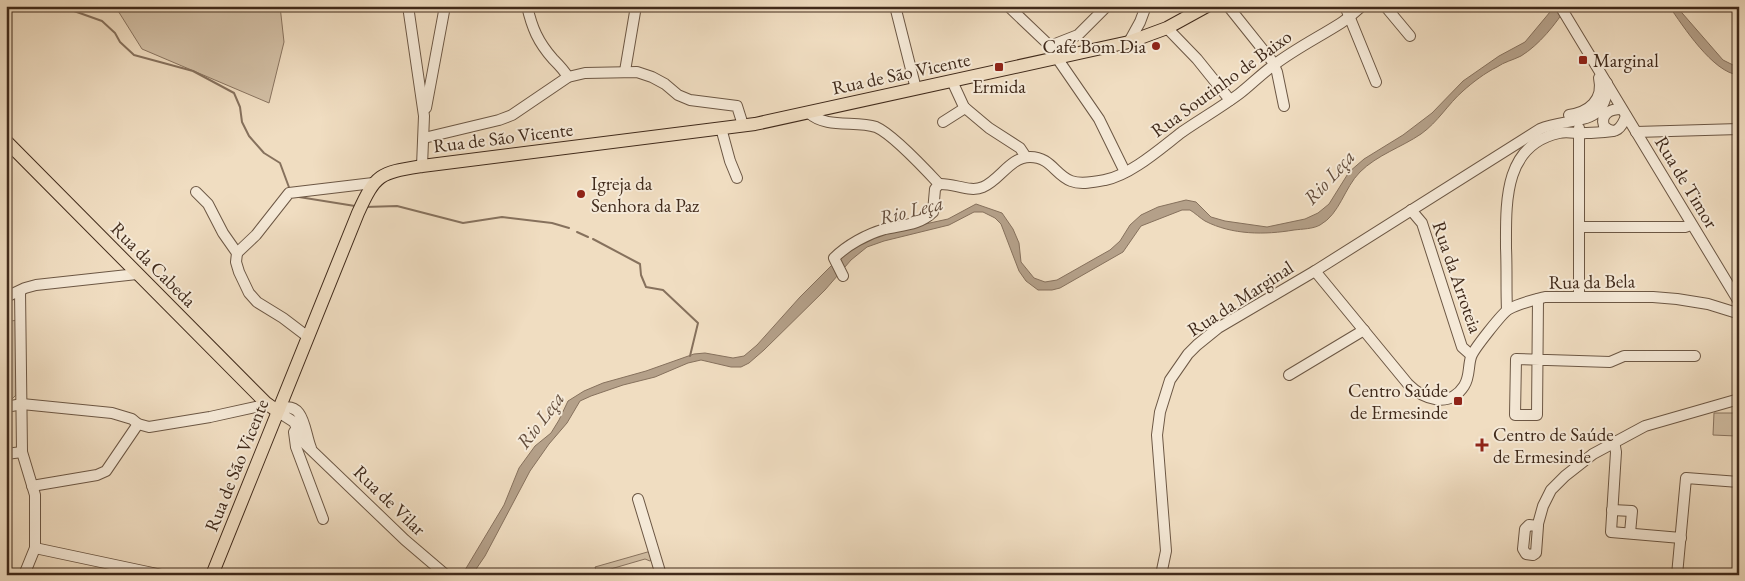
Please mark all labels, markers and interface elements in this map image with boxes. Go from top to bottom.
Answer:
street label: Rua Soutinho de Baixo [1146,24,1297,143]
place label: Café Bom Dia [1042,34,1146,59]
marker: Café Bom Dia [1150,40,1162,52]
street label: Rua de São Vicente [830,47,972,100]
place label: Marginal [1593,48,1659,73]
marker: Marginal [1577,54,1589,66]
marker: Ermida [993,61,1005,73]
place label: Ermida [972,74,1026,99]
street label: Rua de São Vicente [432,117,574,158]
street label: Rua de Timor [1649,131,1724,234]
water label: Rio Leça [1297,144,1361,210]
place label: Igreja da Senhora da Paz [591,171,700,218]
marker: Igreja da Senhora da Paz [575,188,587,200]
water label: Rio Leça [876,189,946,231]
street label: Rua da Cabeda [105,216,202,313]
street label: Rua da Arroteia [1427,218,1488,337]
street label: Rua da Marginal [1182,255,1298,342]
street label: Rua da Bela [1548,268,1636,295]
place label: Centro Saúde de Ermesinde [1348,378,1448,425]
water label: Rio Leça [510,386,570,454]
street label: Rua de São Vicente [199,395,274,535]
marker: Centro Saúde de Ermesinde [1452,395,1464,407]
place label: Centro de Saúde de Ermesinde [1493,422,1614,469]
marker: Centro de Saúde de Ermesinde [1475,438,1489,452]
street label: Rua de Vilar [348,460,432,542]

